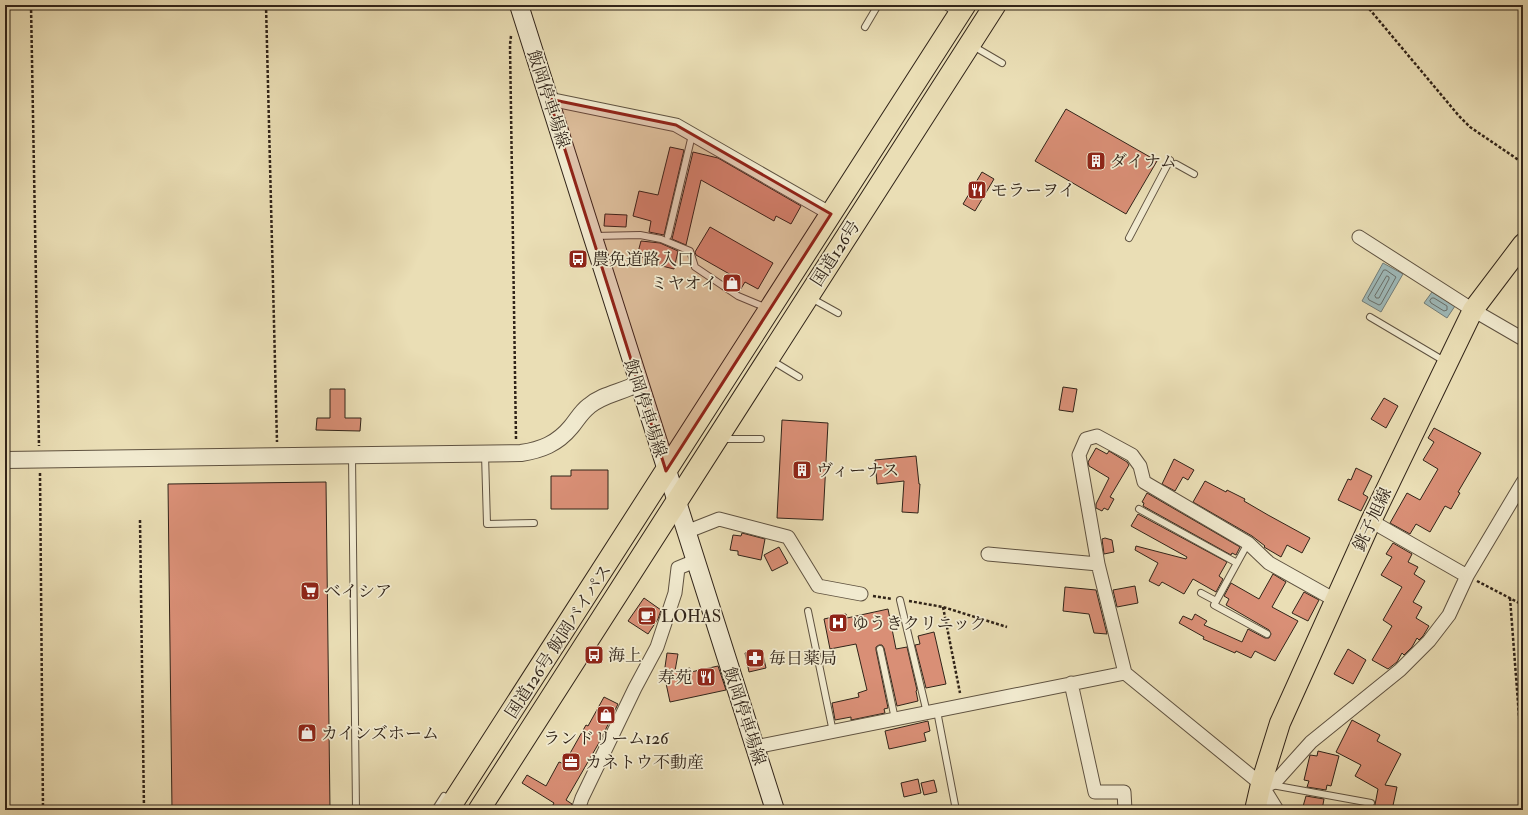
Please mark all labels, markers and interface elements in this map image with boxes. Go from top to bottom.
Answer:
street label: 飯岡停車場線 [523,47,574,151]
building icon: ダイナム [1085,150,1107,172]
place label: ダイナム [1110,151,1177,172]
restaurant icon: モラーヲイ [966,179,988,201]
place label: モラーヲイ [991,180,1076,201]
street label: 国道126号 [806,216,864,290]
bus stop icon: 農免道路入口 [567,248,589,270]
place label: 農免道路入口 [592,249,694,270]
shop icon: ミヤオイ [721,272,743,294]
place label: ミヤオイ [651,273,718,294]
street label: 飯岡停車場線 [620,356,671,460]
building icon: ヴィーナス [791,459,813,481]
place label: ヴィーナス [816,460,899,481]
street label: 銚子旭線 [1349,484,1396,554]
street label: 国道126号 飯岡バイパス [501,560,616,722]
supermarket icon: ベイシア [299,580,321,602]
place label: ベイシア [324,581,392,602]
cafe icon: LOHAS [636,605,658,627]
place label: LOHAS [661,606,721,627]
hospital icon: ゆうきクリニック [827,612,849,634]
place label: ゆうきクリニック [852,613,987,634]
bus stop icon: 海上 [583,644,605,666]
place label: 海上 [608,645,642,666]
pharmacy icon: 毎日薬局 [744,647,766,669]
place label: 毎日薬局 [769,648,837,669]
street label: 飯岡停車場線 [719,664,770,768]
restaurant icon: 寿苑 [695,666,717,688]
place label: 寿苑 [658,667,692,688]
shop icon: ランドリーム126 [595,704,617,726]
shop icon: カインズホーム [296,722,318,744]
place label: カインズホーム [321,723,439,744]
place label: ランドリーム126 [543,728,670,749]
office icon: カネトウ不動産 [560,751,582,773]
place label: カネトウ不動産 [585,752,704,773]

